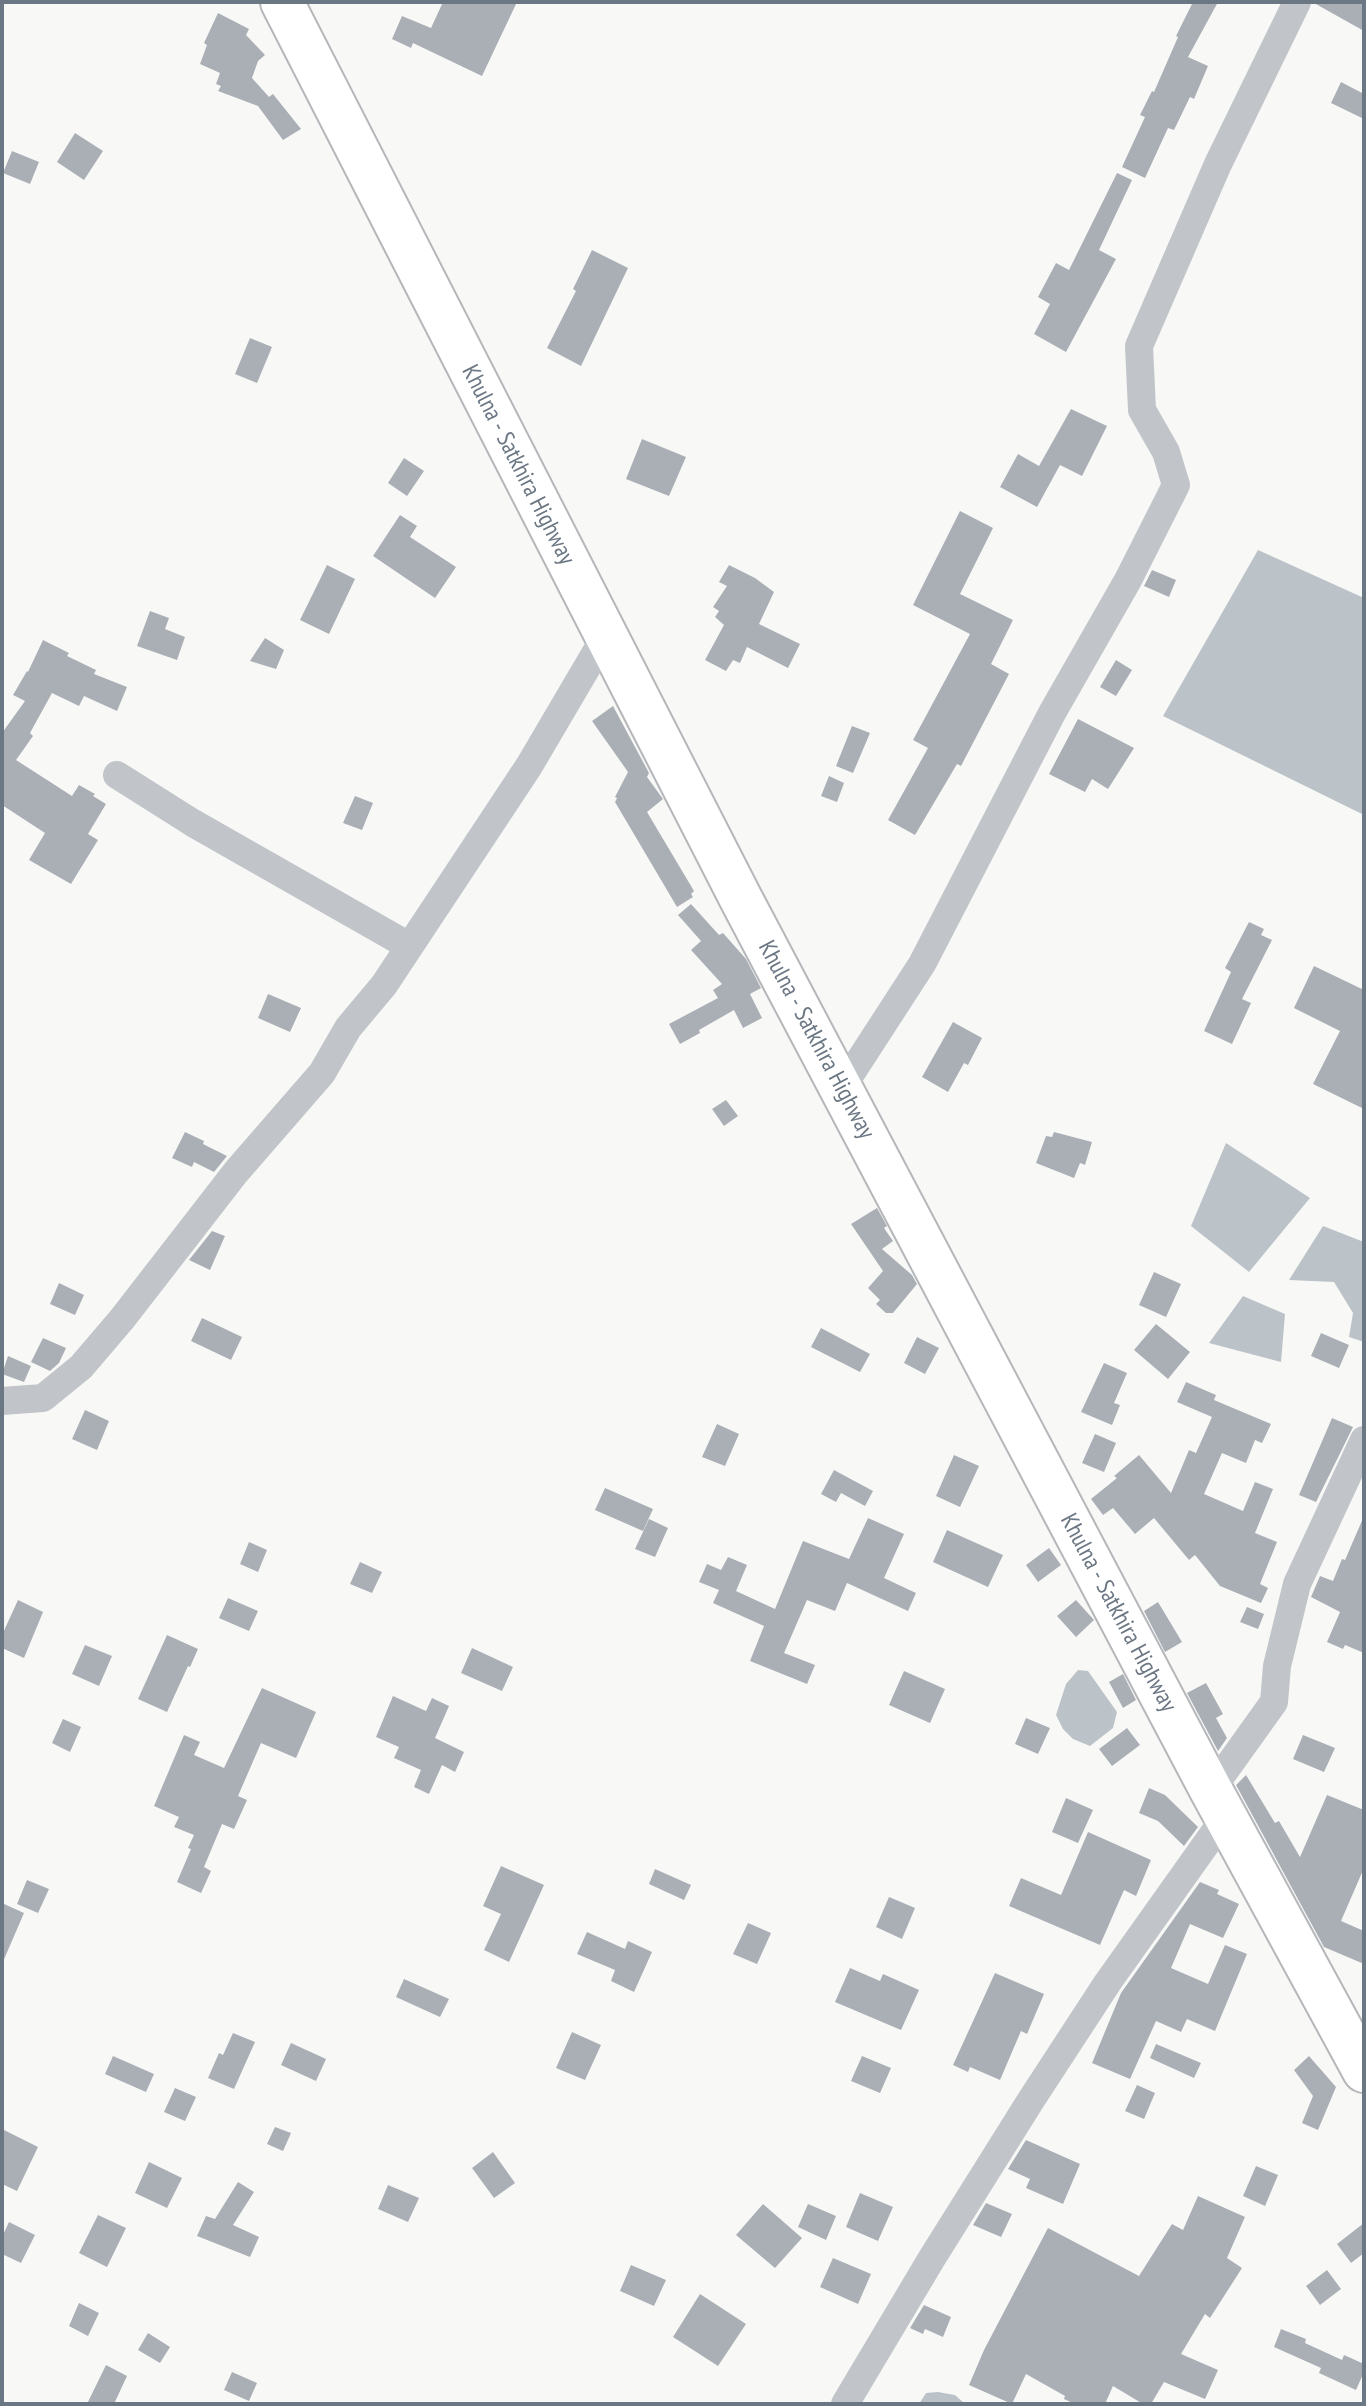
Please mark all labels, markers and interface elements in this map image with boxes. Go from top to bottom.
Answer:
street label: Khulna - Satkhira Highway [455,360,581,570]
street label: Khulna - Satkhira Highway [752,936,880,1144]
street label: Khulna - Satkhira Highway [1054,1509,1182,1717]

